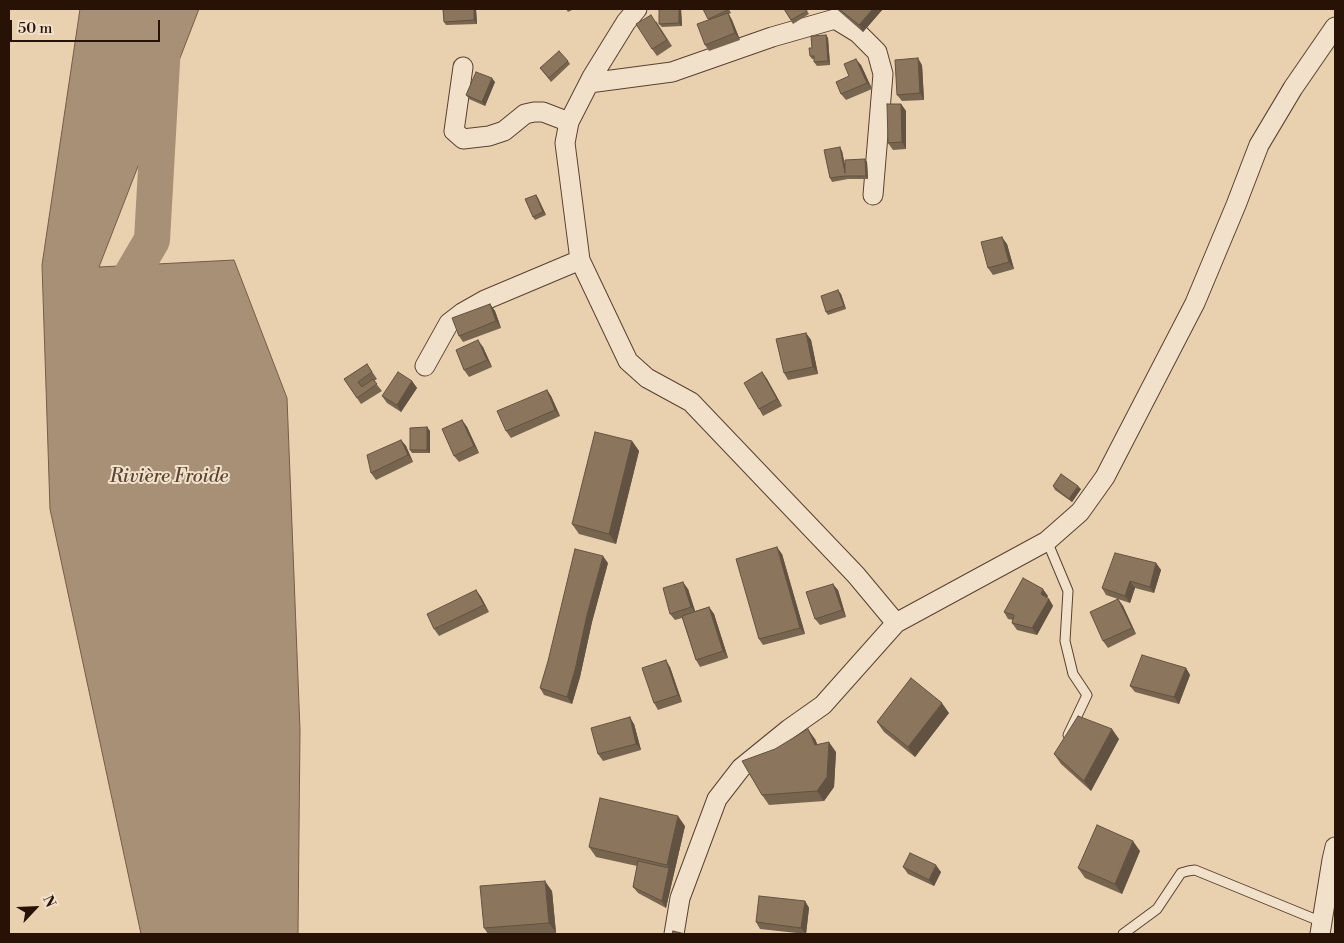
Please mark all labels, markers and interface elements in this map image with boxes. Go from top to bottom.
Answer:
scale bar [12,10,162,42]
text: 50 m [18,19,52,38]
water label: Rivière Froide [110,466,228,488]
north arrow [10,883,60,933]
text: N [38,893,59,910]

